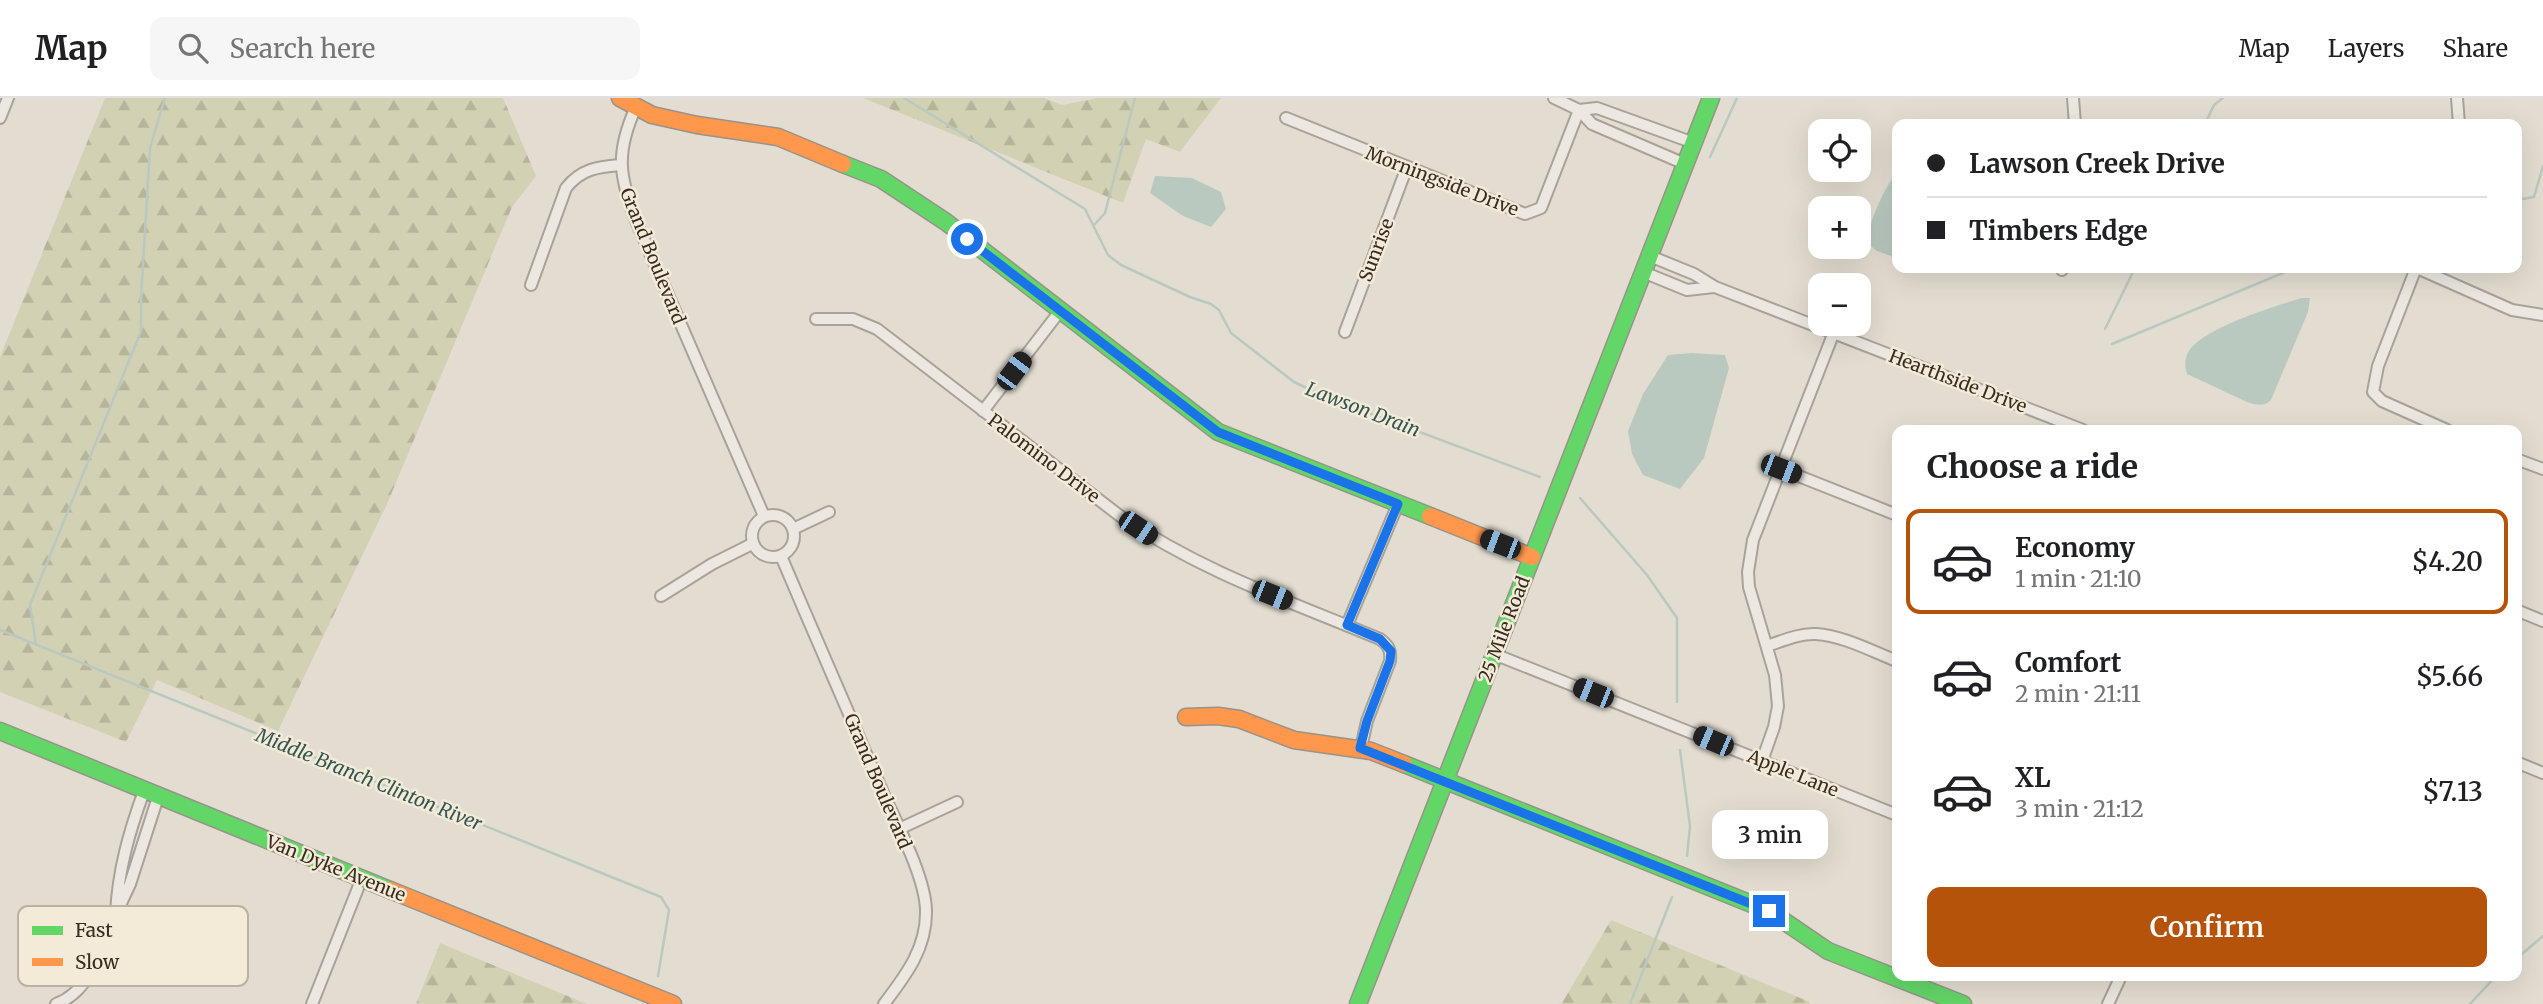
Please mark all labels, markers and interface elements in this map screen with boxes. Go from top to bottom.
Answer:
search box [150,17,640,80]
text: Map [35,28,108,69]
icon: search [174,29,212,67]
text: Search here [230,32,375,65]
text: Map [2239,33,2290,64]
text: Layers [2328,33,2404,64]
text: Share [2442,33,2508,64]
map controls [1808,119,1871,336]
button: locate [1808,119,1871,182]
street label: Morningside Drive [1362,141,1522,221]
text: Lawson Creek Drive [1969,147,2225,180]
street label: Grand Boulevard [615,185,691,328]
button: + [1808,196,1871,259]
text: Timbers Edge [1969,214,2148,247]
street label: Sunrise [1353,215,1399,285]
route start [951,223,983,255]
button: − [1808,273,1871,336]
street label: Hearthside Drive [1886,344,2030,418]
car [993,348,1036,394]
water label: Lawson Drain [1302,376,1424,442]
street label: Palomino Drive [983,408,1105,508]
text: Choose a ride [1927,447,2138,487]
car [1758,452,1805,486]
car [1115,508,1162,548]
car [1477,527,1524,561]
icon: car [1931,530,1994,593]
text: Economy [2015,531,2135,564]
text: $4.20 [2411,545,2483,578]
text: 1 min · 21:10 [2015,564,2142,593]
street label: 25 Mile Road [1473,573,1535,685]
car [1249,577,1296,613]
icon: car [1931,645,1994,708]
text: Comfort [2015,646,2121,679]
text: $5.66 [2416,660,2483,693]
car [1570,675,1617,711]
text: 2 min · 21:11 [2015,679,2141,708]
street label: Grand Boulevard [839,710,917,852]
water label: Middle Branch Clinton River [251,722,486,836]
car [1690,723,1737,759]
street label: Apple Lane [1743,744,1842,802]
icon: car [1931,760,1994,823]
text: XL [2015,761,2051,794]
text: $7.13 [2422,775,2483,808]
text: 3 min · 21:12 [2015,794,2144,823]
callout: 3 min [1711,810,1827,858]
text: 3 min [1738,820,1802,849]
street label: Van Dyke Avenue [262,829,409,907]
button: Confirm [1927,887,2487,967]
route end [1753,895,1785,927]
legend [18,906,248,986]
text: Fast [75,918,113,942]
text: Slow [75,950,120,974]

